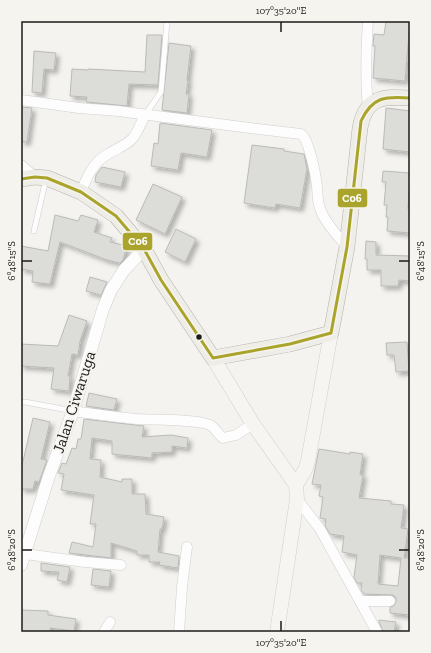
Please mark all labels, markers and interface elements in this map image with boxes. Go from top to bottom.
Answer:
text: 107°35'20"E [256,5,306,17]
line badge: C06 [337,188,368,208]
text: C06 [342,192,362,205]
line badge: C06 [122,232,153,251]
text: C06 [128,235,148,248]
text: 6°48'15"S [6,241,18,281]
text: 6°48'15"S [415,241,427,281]
unlabelled marker [194,332,204,342]
street label: Jalan Ciwaruga [49,348,100,455]
text: 6°48'20"S [6,529,18,571]
text: 6°48'20"S [415,529,427,571]
text: 107°35'20"E [256,637,306,649]

